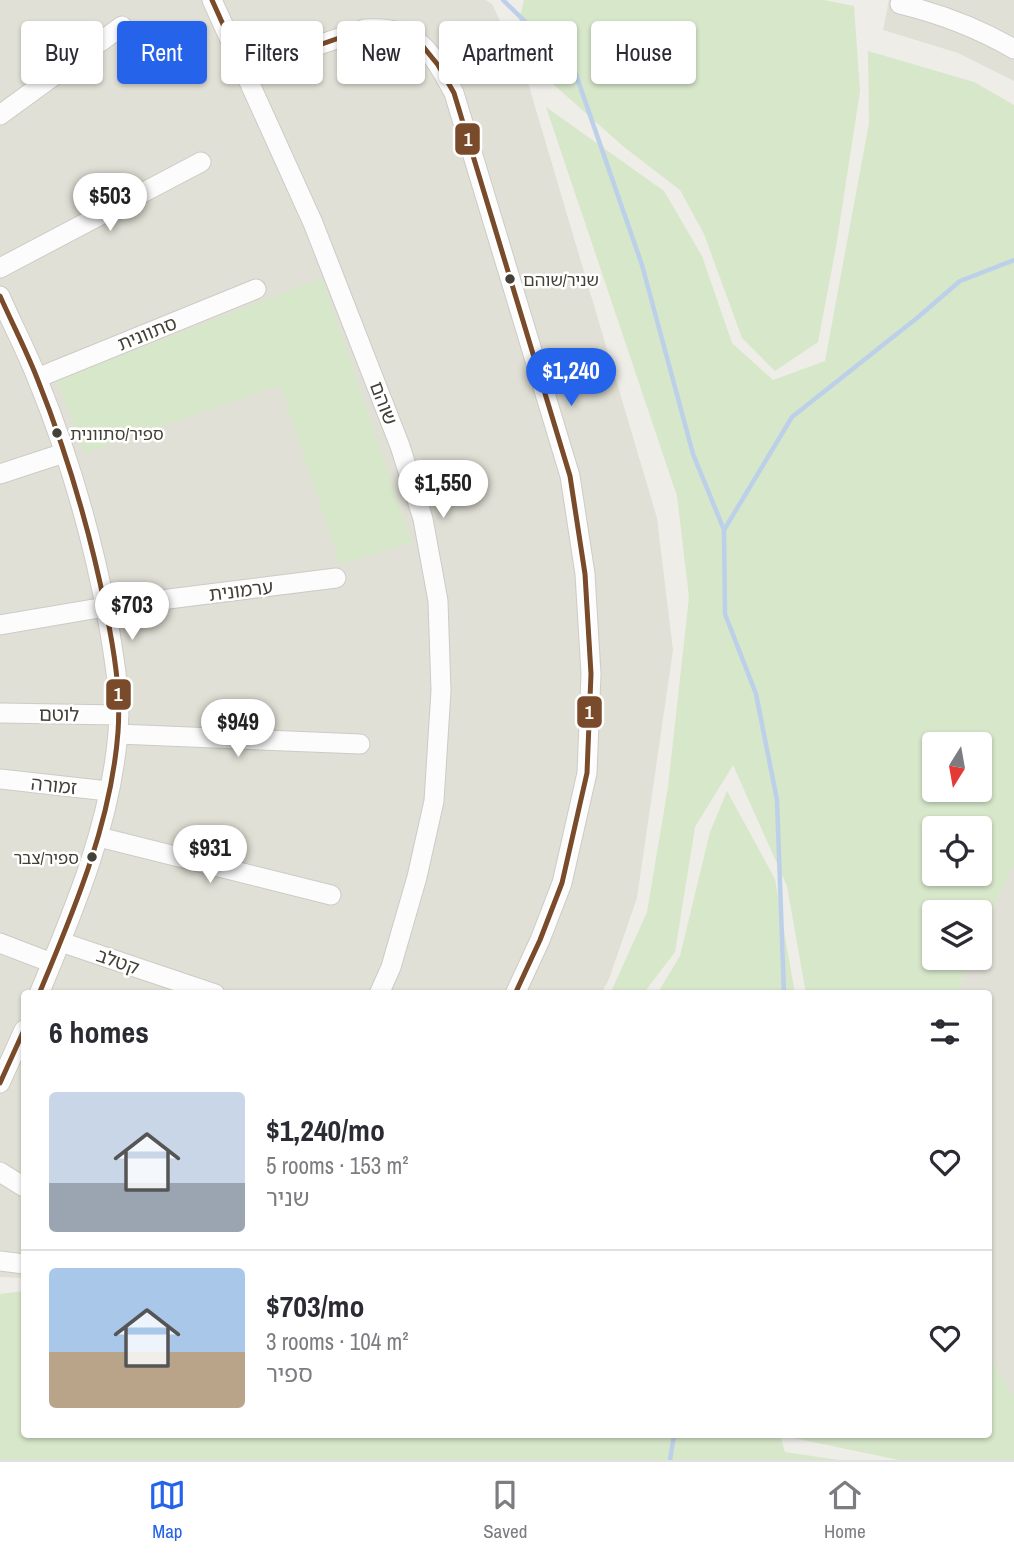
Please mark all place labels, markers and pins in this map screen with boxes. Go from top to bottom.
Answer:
pin: $503 [69,174,151,233]
place label: שניר/שוהם [523,268,599,291]
marker: שניר/שוהם [503,272,517,286]
pin: $1,240 [514,348,628,408]
place label: ספיר/סתוונית [70,422,164,445]
marker: ספיר/סתוונית [50,426,64,440]
pin: $1,550 [386,461,500,520]
pin: $703 [91,582,173,642]
pin: $949 [197,700,279,759]
pin: $931 [169,826,251,885]
place label: ספיר/צבר [13,846,79,869]
marker: ספיר/צבר [85,850,99,864]

